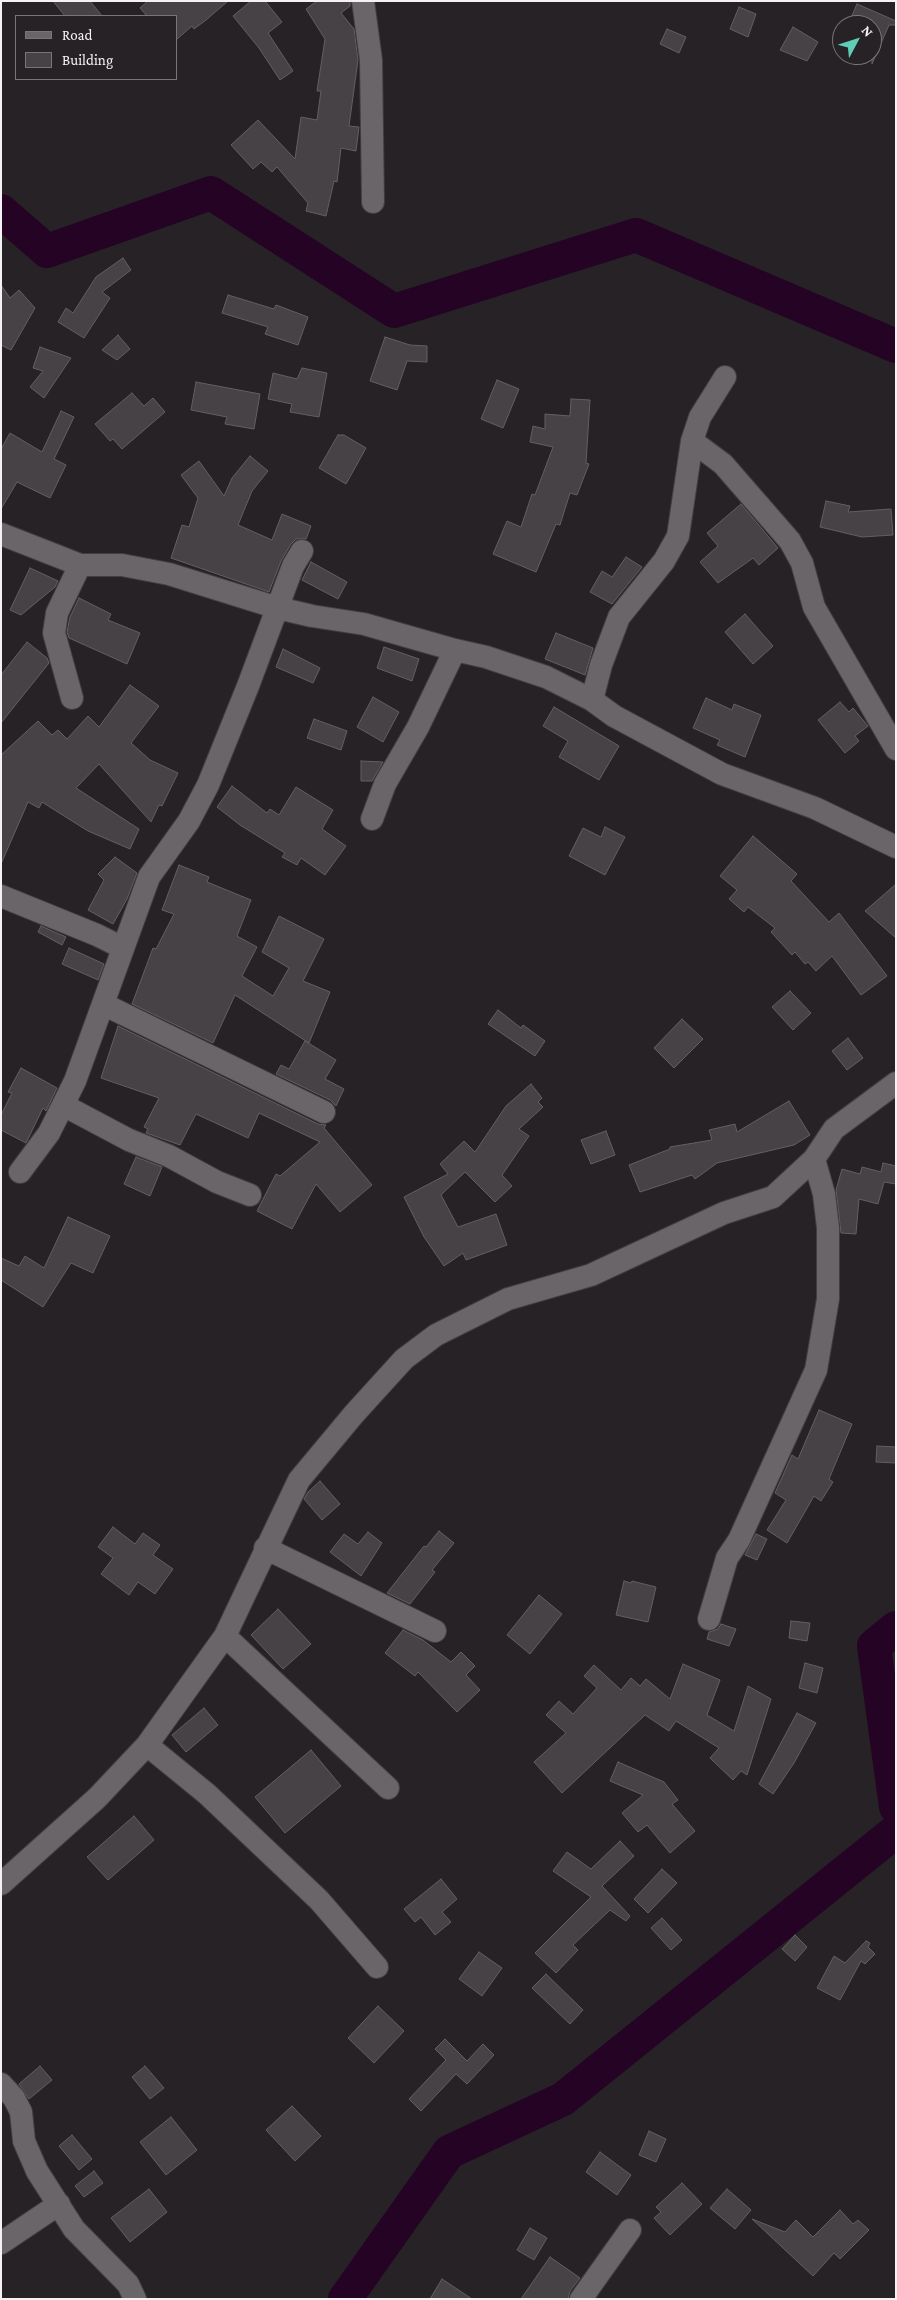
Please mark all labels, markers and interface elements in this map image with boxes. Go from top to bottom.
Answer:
legend [15,15,178,80]
north arrow [832,15,882,65]
text: N [859,22,877,40]
text: Road [62,27,92,43]
text: Building [62,52,113,68]

